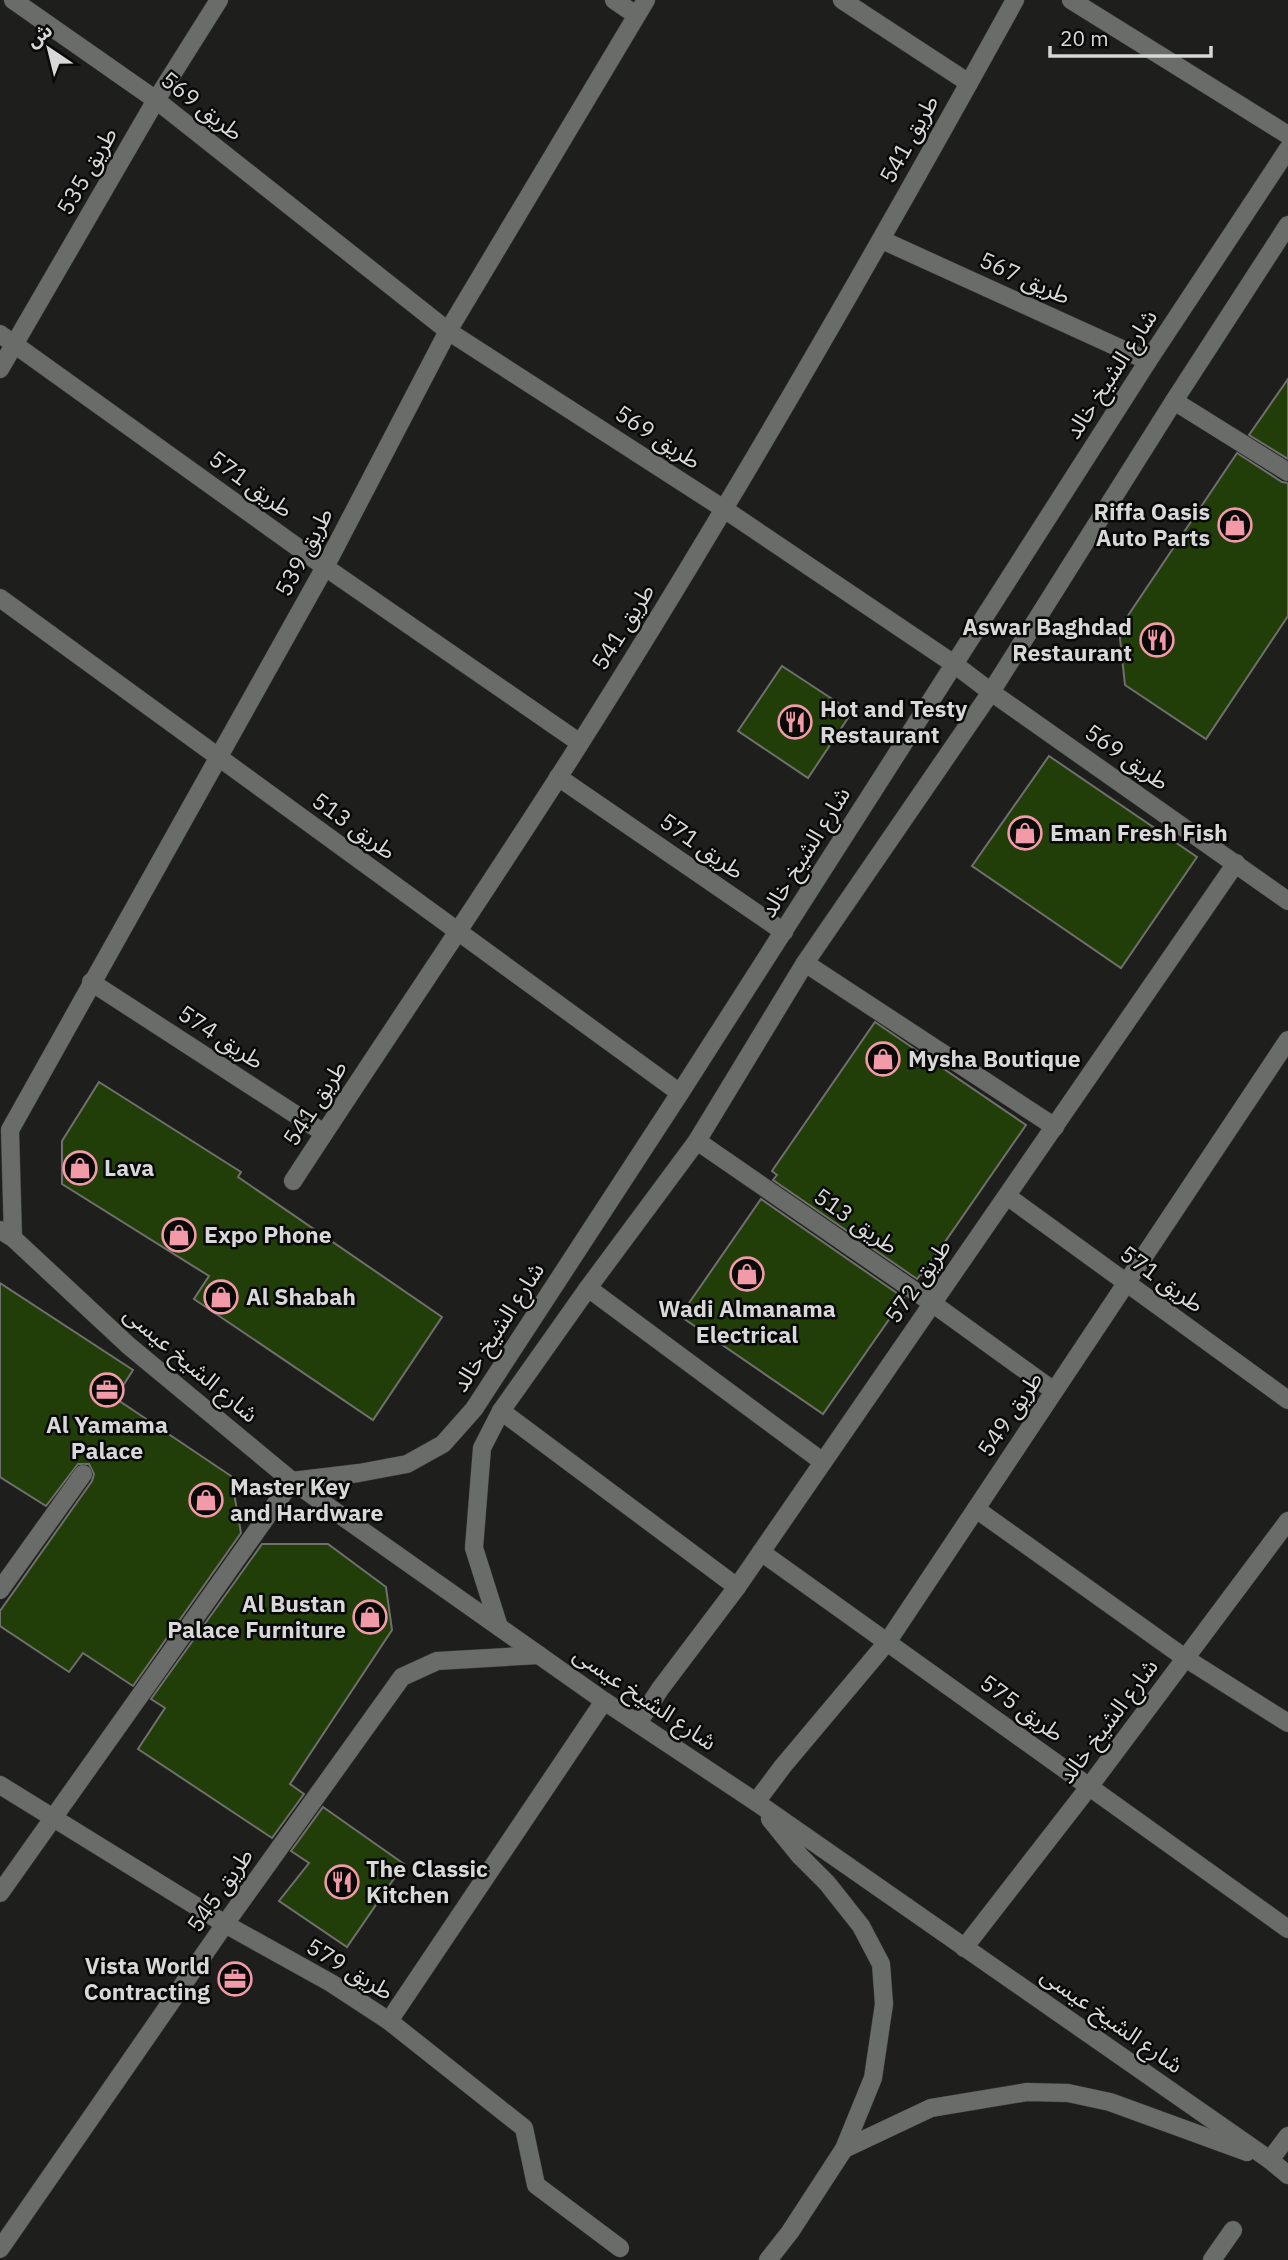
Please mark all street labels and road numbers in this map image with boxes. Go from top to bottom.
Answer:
street label: طريق 569 [155,64,250,147]
street label: طريق 541 [872,89,945,188]
street label: طريق 535 [49,121,123,220]
street label: طريق 567 [975,244,1075,310]
street label: شارع الشيخ خالد [1057,303,1166,446]
street label: طريق 569 [610,397,707,475]
street label: طريق 571 [204,443,299,524]
street label: طريق 539 [267,502,339,601]
street label: طريق 541 [584,578,660,675]
street label: طريق 569 [1080,716,1176,796]
street label: شارع الشيخ خالد [752,780,859,924]
street label: طريق 513 [307,785,402,866]
street label: طريق 571 [655,805,751,885]
street label: طريق 574 [173,997,270,1075]
street label: طريق 541 [275,1054,353,1151]
street label: طريق 513 [809,1180,905,1260]
street label: طريق 572 [877,1232,957,1328]
street label: طريق 571 [1115,1238,1210,1319]
street label: شارع الشيخ خالد [444,1256,553,1399]
street label: شارع الشيخ عيسى [116,1298,265,1431]
street label: طريق 549 [970,1365,1049,1462]
street label: شارع الشيخ عيسى [566,1638,723,1759]
street label: شارع الشيخ خالد [1050,1652,1166,1791]
street label: طريق 575 [975,1667,1070,1748]
street label: طريق 545 [179,1841,259,1937]
street label: طريق 579 [302,1930,400,2006]
street label: شارع الشيخ عيسى [1034,1959,1190,2082]

